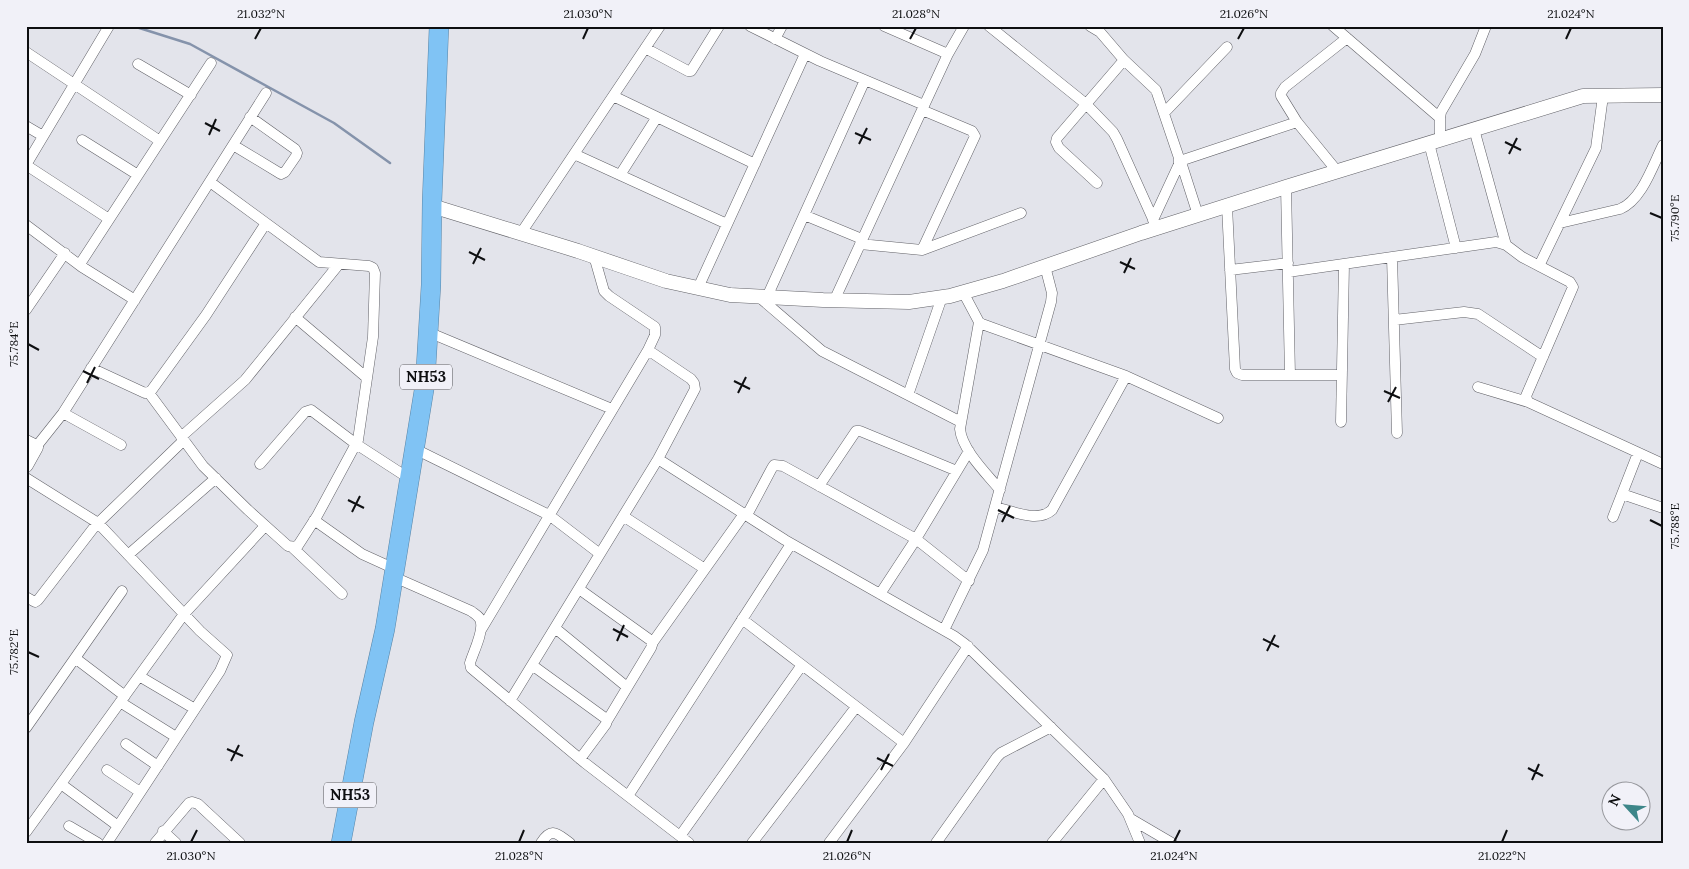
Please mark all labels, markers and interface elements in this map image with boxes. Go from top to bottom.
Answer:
text: 21.032°N [237,6,285,21]
text: 21.030°N [563,6,613,21]
text: 21.028°N [892,6,940,21]
text: 21.026°N [1220,6,1268,21]
text: 21.024°N [1547,6,1595,21]
text: 75.790°E [1667,195,1682,241]
text: 75.784°E [6,321,21,367]
road number: NH53 [400,364,452,390]
text: 75.788°E [1667,503,1682,549]
text: 75.782°E [6,629,21,675]
road number: NH53 [324,782,376,808]
north arrow [1602,782,1652,832]
text: N [1604,791,1625,809]
text: 21.030°N [166,848,216,863]
text: 21.028°N [495,848,543,863]
text: 21.026°N [823,848,871,863]
text: 21.024°N [1150,848,1198,863]
text: 21.022°N [1478,848,1526,863]

